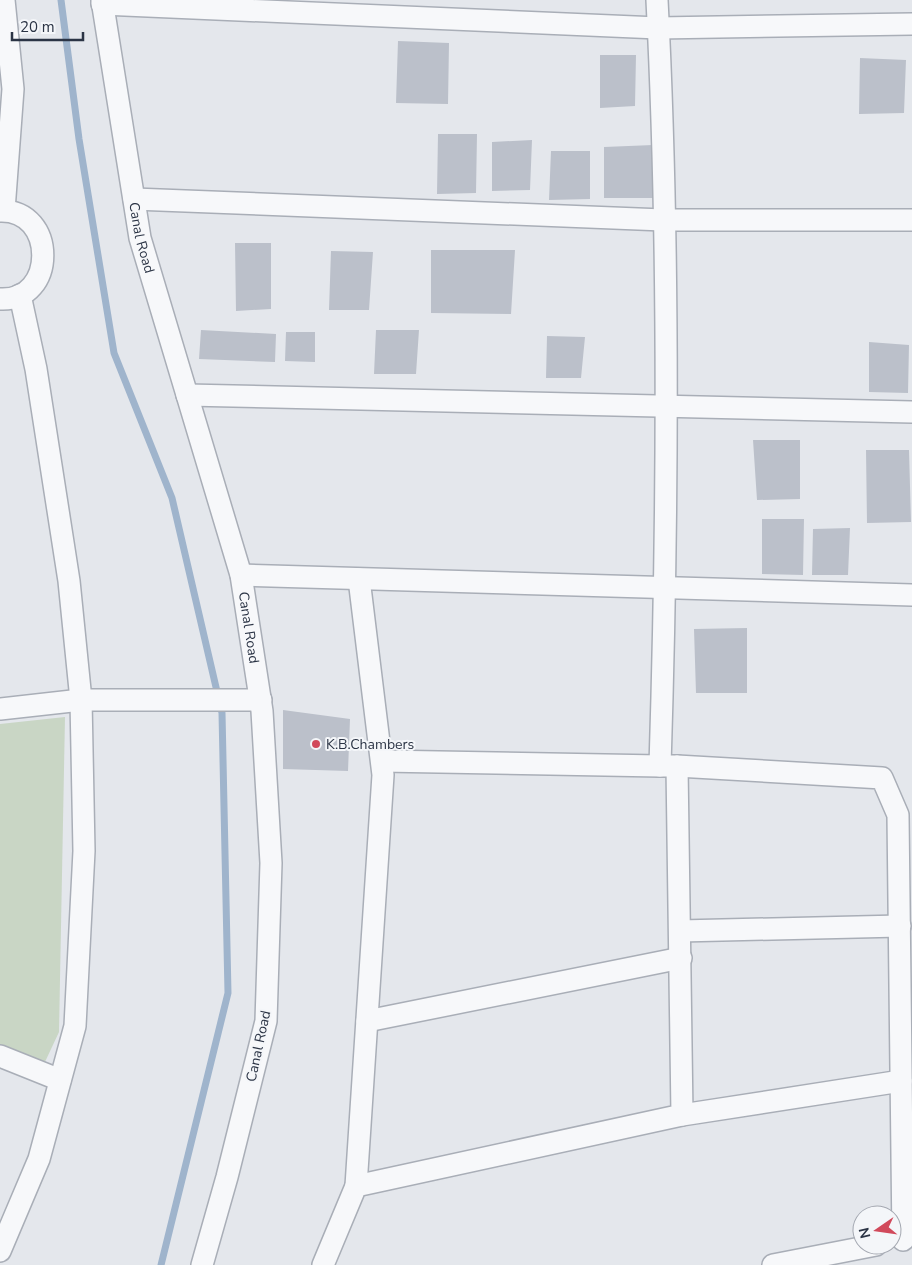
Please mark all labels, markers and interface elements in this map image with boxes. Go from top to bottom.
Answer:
scale bar [12,10,84,42]
text: 20 m [20,17,55,37]
street label: Canal Road [124,201,159,276]
street label: Canal Road [234,590,264,665]
place label: K.B.Chambers [326,735,414,754]
marker: K.B.Chambers [310,738,322,750]
street label: Canal Road [242,1009,275,1083]
north arrow [852,1205,902,1255]
text: N [854,1226,875,1240]

